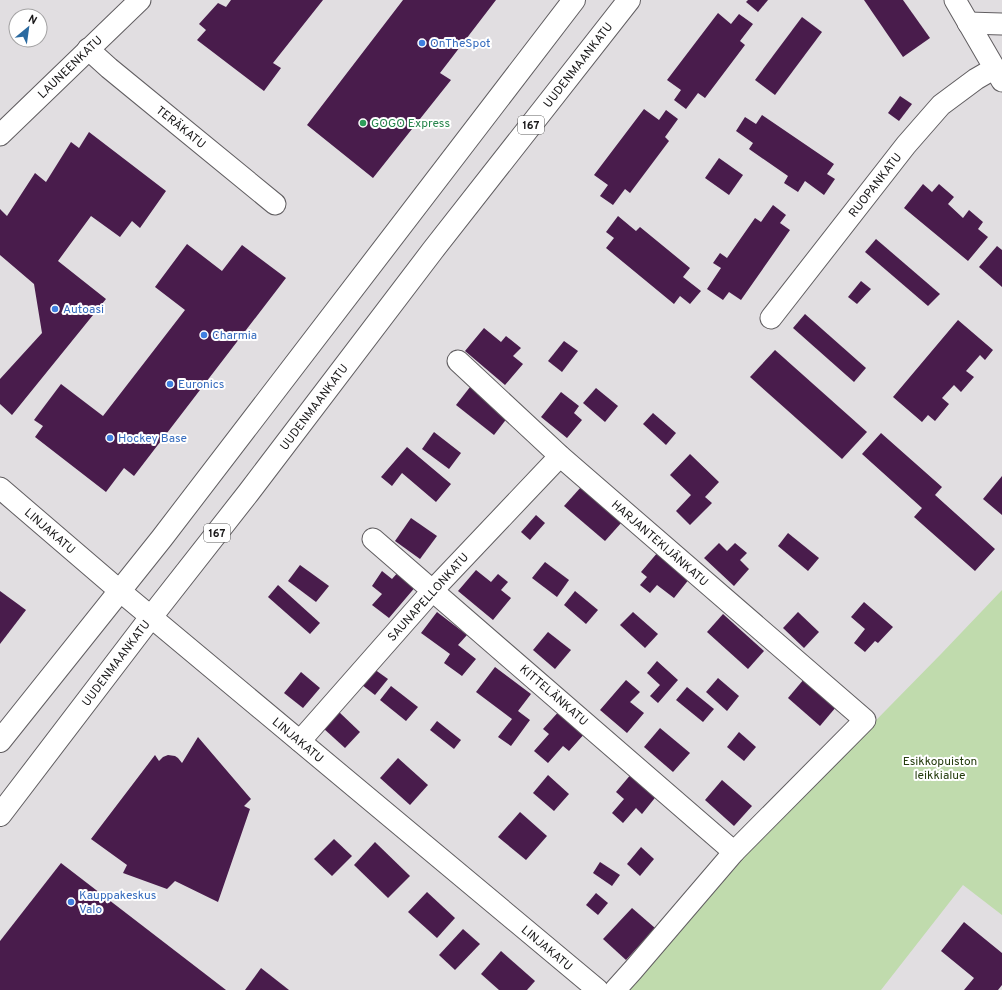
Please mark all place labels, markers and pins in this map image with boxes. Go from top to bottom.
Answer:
place label: OnTheSpot [430,36,491,52]
marker: OnTheSpot [417,38,427,48]
place label: GOGO Express [371,116,450,132]
marker: GOGO Express [358,118,368,128]
place label: Autoasi [63,302,104,318]
marker: Autoasi [50,304,60,314]
place label: Charmia [212,328,257,344]
marker: Charmia [199,330,209,340]
place label: Euronics [178,377,224,393]
marker: Euronics [165,379,175,389]
place label: Hockey Base [118,431,187,447]
marker: Hockey Base [105,433,115,443]
place label: Kauppakeskus Valo [79,888,156,918]
marker: Kauppakeskus Valo [66,897,76,907]

